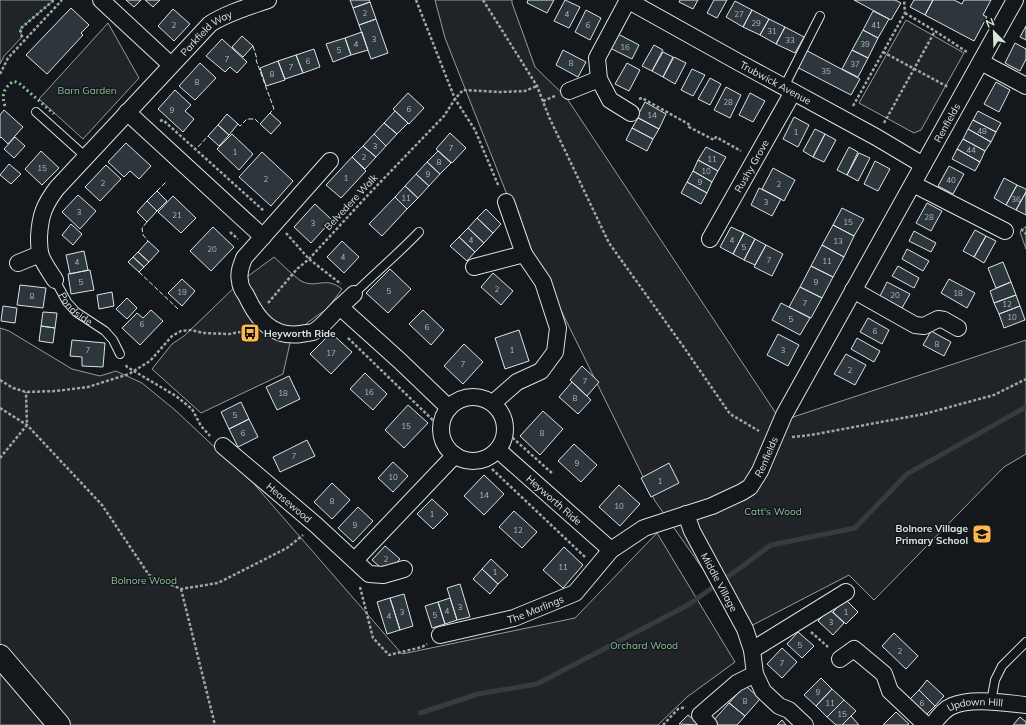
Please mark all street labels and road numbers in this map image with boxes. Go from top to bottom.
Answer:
street label: Parkfield Way [177,7,235,58]
street label: Trubwick Avenue [738,58,814,107]
street label: Renfields [931,101,963,144]
street label: Rushy Grove [731,137,771,195]
street label: Belvedere Walk [322,170,381,233]
street label: Pondside [56,290,95,328]
street label: Renfields [751,435,781,479]
street label: Heyworth Ride [524,472,585,528]
street label: Heasewood [264,479,315,525]
street label: Middle Village [698,550,741,614]
street label: The Marlings [506,592,566,626]
street label: Updown Hill [944,695,1004,714]

